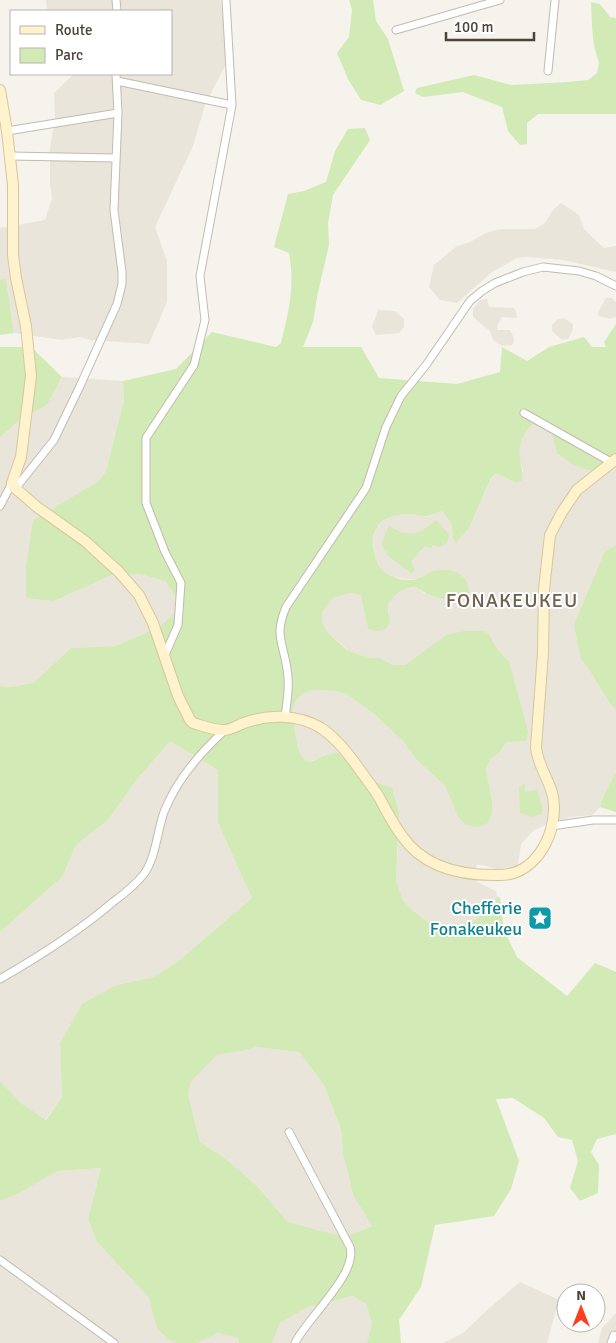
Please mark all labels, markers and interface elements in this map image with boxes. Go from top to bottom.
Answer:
legend [10,10,172,75]
scale bar [446,10,534,42]
text: 100 m [454,18,494,36]
text: Route [55,21,92,39]
text: Parc [55,46,83,64]
district label: FONAKEUKEU [446,588,578,613]
place label: Chefferie Fonakeukeu [430,897,522,940]
place icon: Chefferie Fonakeukeu [527,905,553,931]
north arrow [556,1283,606,1333]
text: N [576,1287,586,1304]

